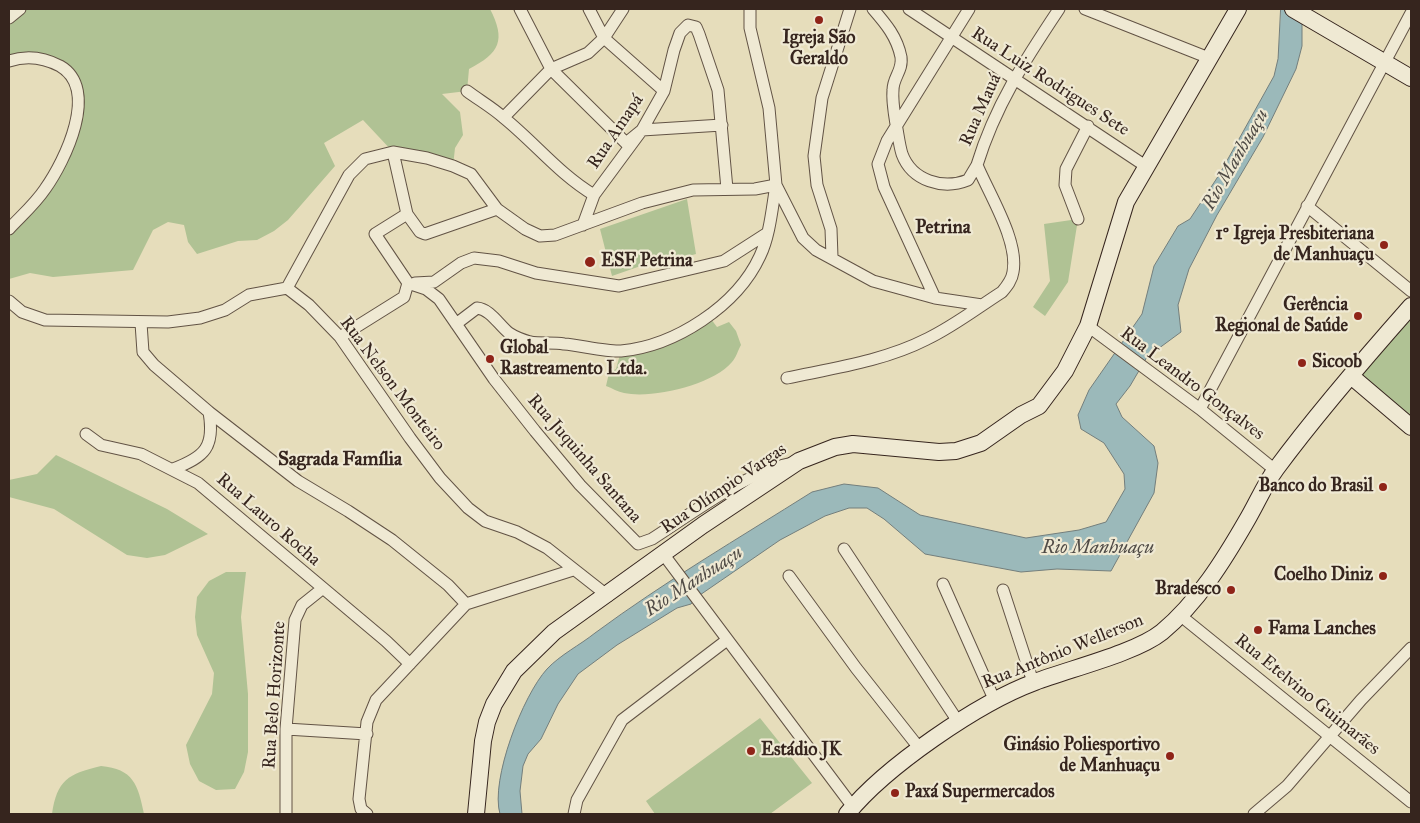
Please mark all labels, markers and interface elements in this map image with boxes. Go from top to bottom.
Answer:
marker: Igreja São Geraldo [813,14,825,26]
street label: Rua Luiz Rodrigues Sete [967,23,1133,141]
place label: Igreja São Geraldo [782,28,856,70]
street label: Rua Mauá [955,70,1007,150]
street label: Rua Amapá [583,91,649,173]
water label: Rio Manhuaçu [1198,106,1274,214]
district label: Petrina [915,217,971,239]
place label: 1º Igreja Presbiteriana de Manhuaçu [1215,224,1374,266]
marker: 1º Igreja Presbiteriana de Manhuaçu [1378,239,1390,251]
place label: ESF Petrina [601,251,693,273]
marker: ESF Petrina [583,255,597,269]
place label: Gerência Regional de Saúde [1215,295,1348,338]
marker: Gerência Regional de Saúde [1352,310,1364,322]
street label: Rua Nelson Monteiro [335,313,449,455]
street label: Rua Leandro Gonçalves [1116,323,1268,445]
place label: Global Rastreamento Ltda. [500,338,647,380]
place label: Sicoob [1312,352,1362,374]
marker: Global Rastreamento Ltda. [484,353,496,365]
marker: Sicoob [1296,357,1308,369]
street label: Rua Juquinha Santana [522,390,646,528]
street label: Rua Olímpio Vargas [657,439,791,539]
district label: Sagrada Família [278,449,402,471]
street label: Rua Lauro Rocha [212,469,324,571]
place label: Banco do Brasil [1258,476,1373,498]
marker: Banco do Brasil [1377,481,1389,493]
water label: Rio Manhuaçu [1042,537,1154,559]
water label: Rio Manhuaçu [641,542,747,622]
place label: Coelho Diniz [1274,565,1373,587]
marker: Coelho Diniz [1377,570,1389,582]
place label: Bradesco [1155,579,1221,601]
marker: Bradesco [1225,584,1237,596]
street label: Rua Antônio Wellerson [979,610,1147,694]
place label: Fama Lanches [1268,619,1376,641]
street label: Rua Belo Horizonte [259,620,291,770]
marker: Fama Lanches [1252,624,1264,636]
street label: Rua Etelvino Guimarães [1230,630,1384,760]
place label: Ginásio Poliesportivo de Manhuaçu [1004,735,1160,778]
place label: Estádio JK [761,740,841,762]
marker: Estádio JK [745,745,757,757]
marker: Ginásio Poliesportivo de Manhuaçu [1164,750,1176,762]
place label: Paxá Supermercados [905,782,1055,804]
marker: Paxá Supermercados [889,787,901,799]

